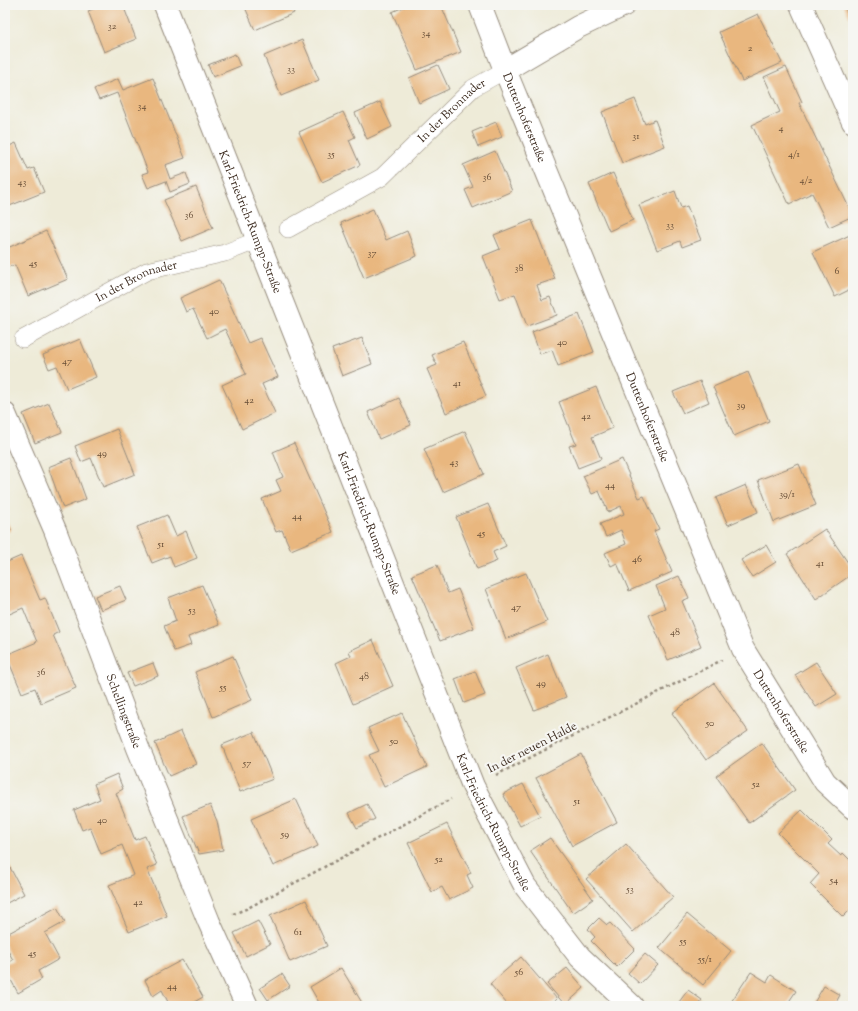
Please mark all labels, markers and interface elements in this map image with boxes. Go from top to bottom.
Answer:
house number: 32 [108,19,117,34]
house number: 34 [421,26,431,41]
house number: 2 [748,41,753,56]
house number: 33 [287,62,295,77]
street label: Duttenhoferstraße [497,70,550,166]
street label: In der Bronnader [414,74,490,147]
house number: 34 [137,99,147,114]
house number: 4 [778,121,784,136]
house number: 31 [632,129,640,144]
house number: 35 [327,147,335,162]
house number: 4/1 [788,147,801,162]
street label: Karl-Friedrich-Rumpp-Straße [213,148,286,297]
house number: 36 [483,170,491,185]
house number: 4/2 [799,173,813,188]
house number: 43 [17,175,27,190]
house number: 36 [185,208,193,223]
house number: 33 [666,218,674,233]
house number: 37 [367,246,377,261]
house number: 45 [29,256,38,271]
street label: In der Bronnader [93,256,179,307]
house number: 38 [514,261,524,276]
house number: 6 [835,264,840,279]
house number: 40 [209,304,219,319]
house number: 40 [557,335,567,350]
house number: 47 [62,354,72,369]
street label: Duttenhoferstraße [620,370,673,466]
house number: 41 [453,376,462,391]
house number: 42 [244,393,254,408]
house number: 39 [737,398,746,413]
house number: 42 [581,409,591,424]
house number: 49 [97,446,107,461]
street label: Karl-Friedrich-Rumpp-Straße [332,449,405,598]
house number: 43 [449,455,459,470]
house number: 44 [605,478,615,493]
house number: 39/1 [779,487,795,502]
house number: 44 [292,509,302,524]
house number: 45 [477,526,486,541]
house number: 51 [157,537,165,552]
house number: 46 [632,552,642,567]
house number: 41 [816,556,825,571]
house number: 47 [511,600,521,615]
house number: 53 [187,603,196,618]
house number: 48 [670,625,680,640]
house number: 36 [37,665,45,680]
street label: Duttenhoferstraße [748,667,814,758]
house number: 48 [359,669,369,684]
street label: Schellingstraße [101,671,146,752]
house number: 49 [536,676,546,691]
house number: 55 [219,680,227,695]
house number: 50 [705,716,714,731]
street label: In der neuen Halde [485,717,581,778]
house number: 50 [389,734,398,749]
street label: Karl-Friedrich-Rumpp-Straße [451,751,535,896]
house number: 57 [242,756,251,771]
house number: 52 [751,777,760,792]
house number: 51 [573,794,581,809]
house number: 40 [97,813,107,828]
house number: 59 [280,827,289,842]
house number: 52 [434,852,443,867]
house number: 54 [829,873,838,888]
house number: 53 [625,882,634,897]
house number: 42 [133,895,143,910]
house number: 61 [294,925,303,940]
house number: 55 [679,934,687,949]
house number: 45 [28,946,37,961]
house number: 55/1 [697,952,712,967]
house number: 56 [514,965,523,980]
house number: 44 [167,979,177,994]

